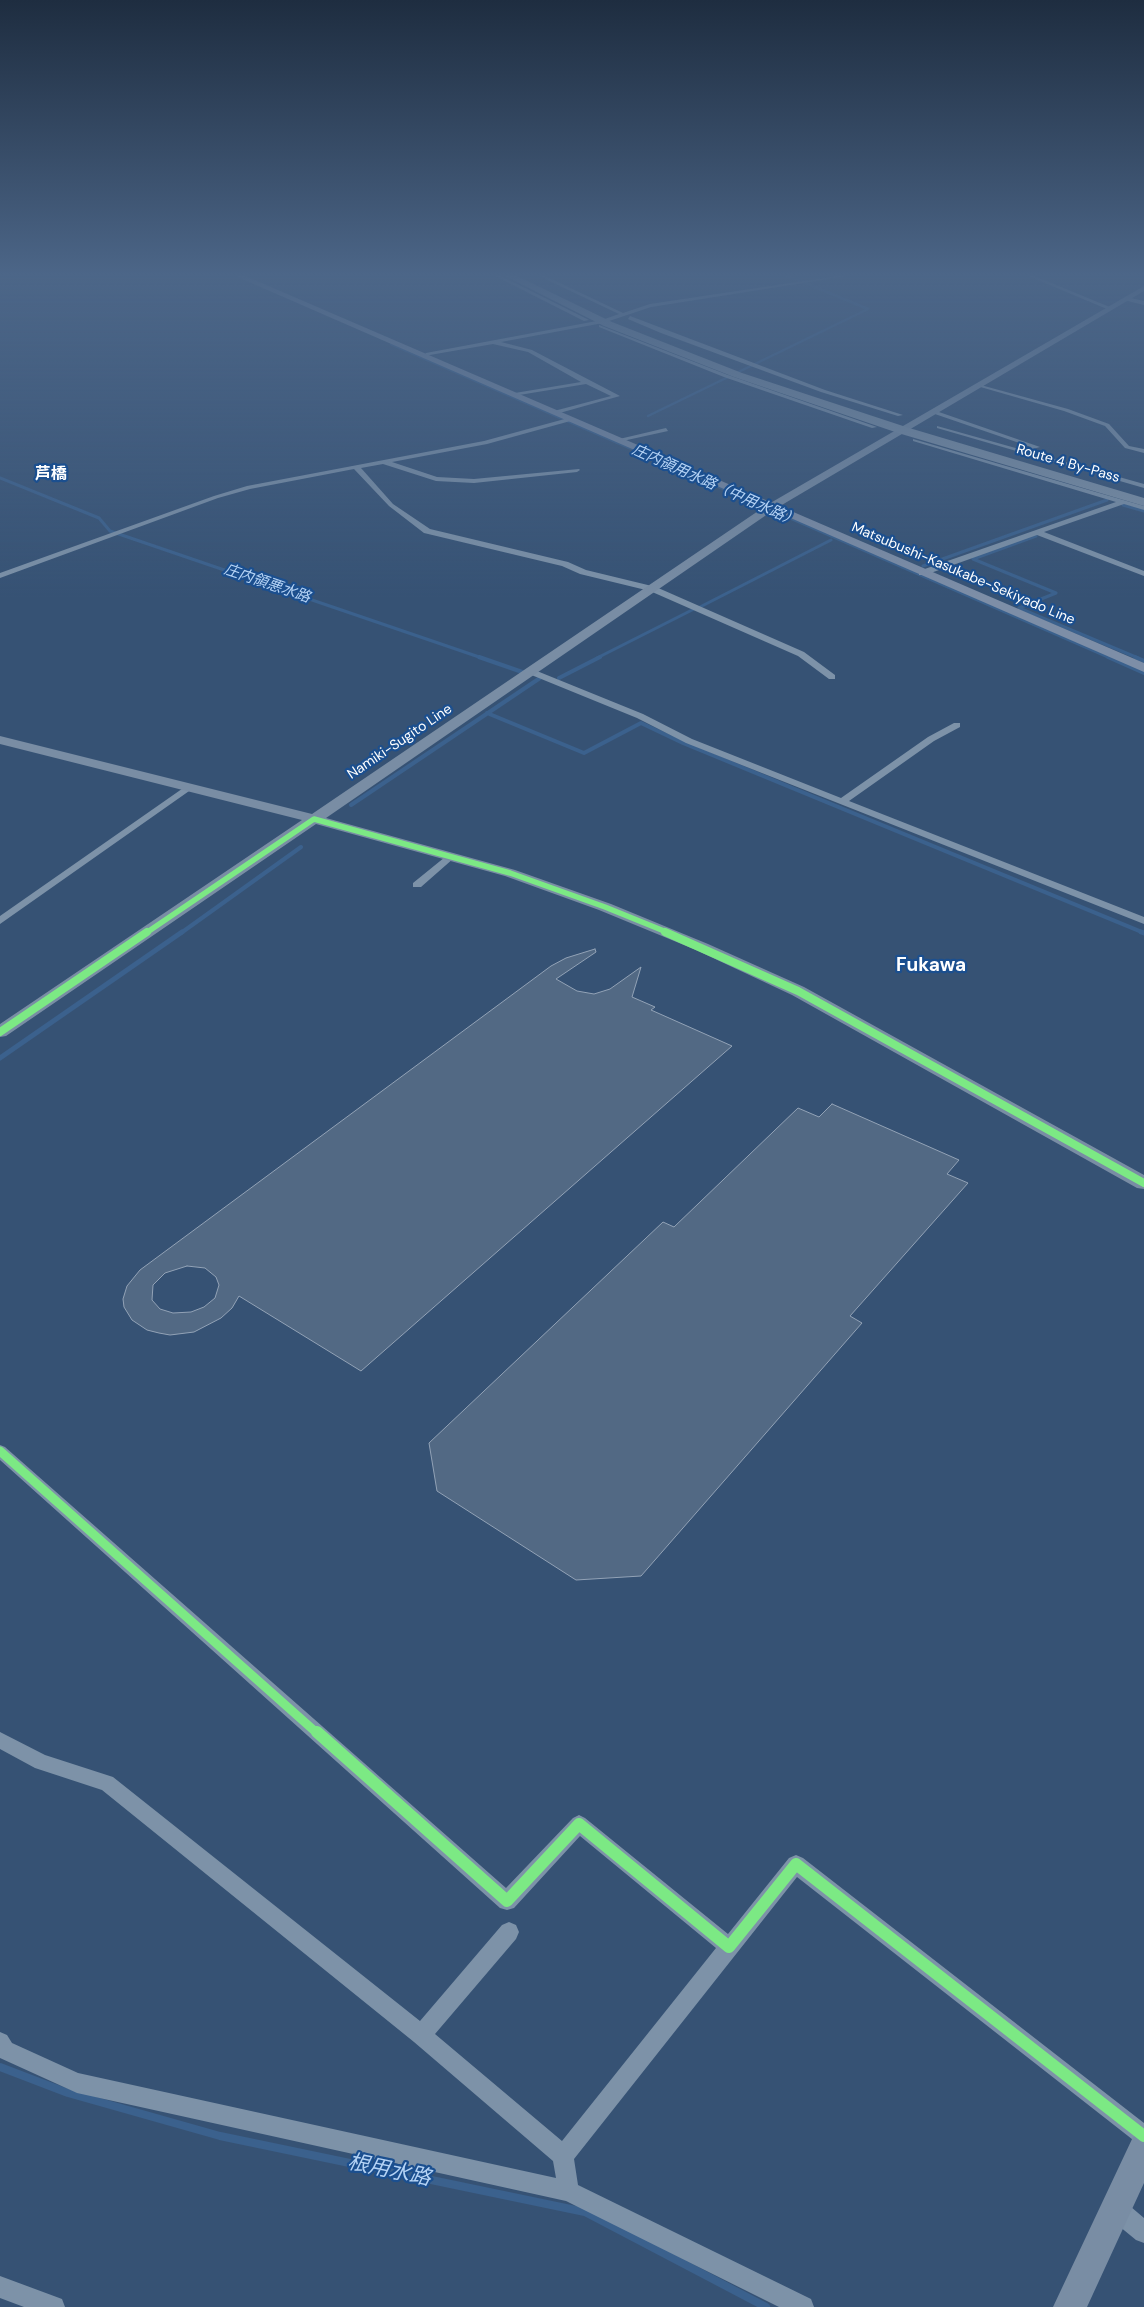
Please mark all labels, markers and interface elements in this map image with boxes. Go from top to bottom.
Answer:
water label: 庄内領用水路（中用水路） [629,441,801,531]
street label: Route 4 By-Pass [1014,441,1122,487]
district label: 芦橋 [35,465,67,485]
street label: Matsubushi-Kasukabe-Sekiyado Line [849,519,1077,629]
water label: 庄内領悪水路 [222,561,312,607]
street label: Namiki-Sugito Line [345,701,455,783]
district label: Fukawa [896,955,966,977]
water label: 根用水路 [345,2150,433,2192]

